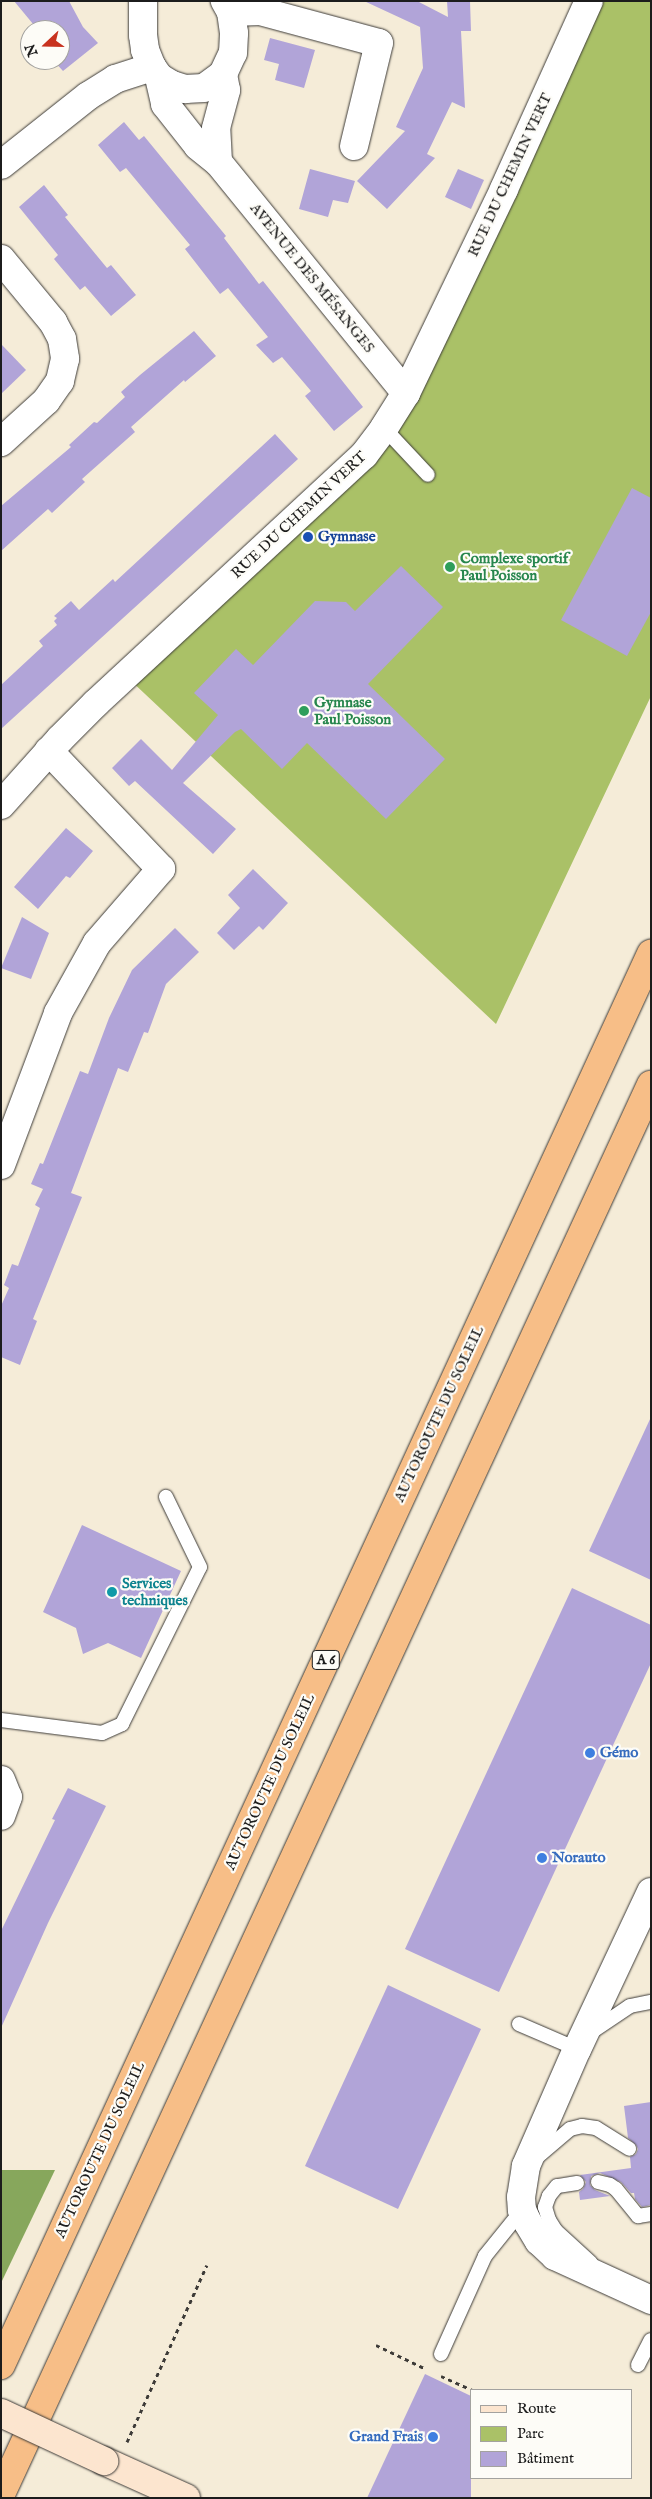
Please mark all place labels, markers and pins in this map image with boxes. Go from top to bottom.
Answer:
place label: Gymnase [318,528,376,546]
marker: Gymnase [302,531,314,543]
place label: Complexe sportif Paul Poisson [460,549,568,584]
marker: Complexe sportif Paul Poisson [444,561,456,573]
place label: Gymnase Paul Poisson [314,693,391,728]
marker: Gymnase Paul Poisson [298,705,310,717]
place label: Services techniques [122,1574,188,1609]
marker: Services techniques [106,1586,118,1598]
place label: Gémo [600,1744,638,1762]
marker: Gémo [584,1747,596,1759]
place label: Norauto [552,1849,606,1867]
marker: Norauto [536,1852,548,1864]
place label: Grand Frais [349,2428,423,2446]
marker: Grand Frais [427,2431,439,2443]

